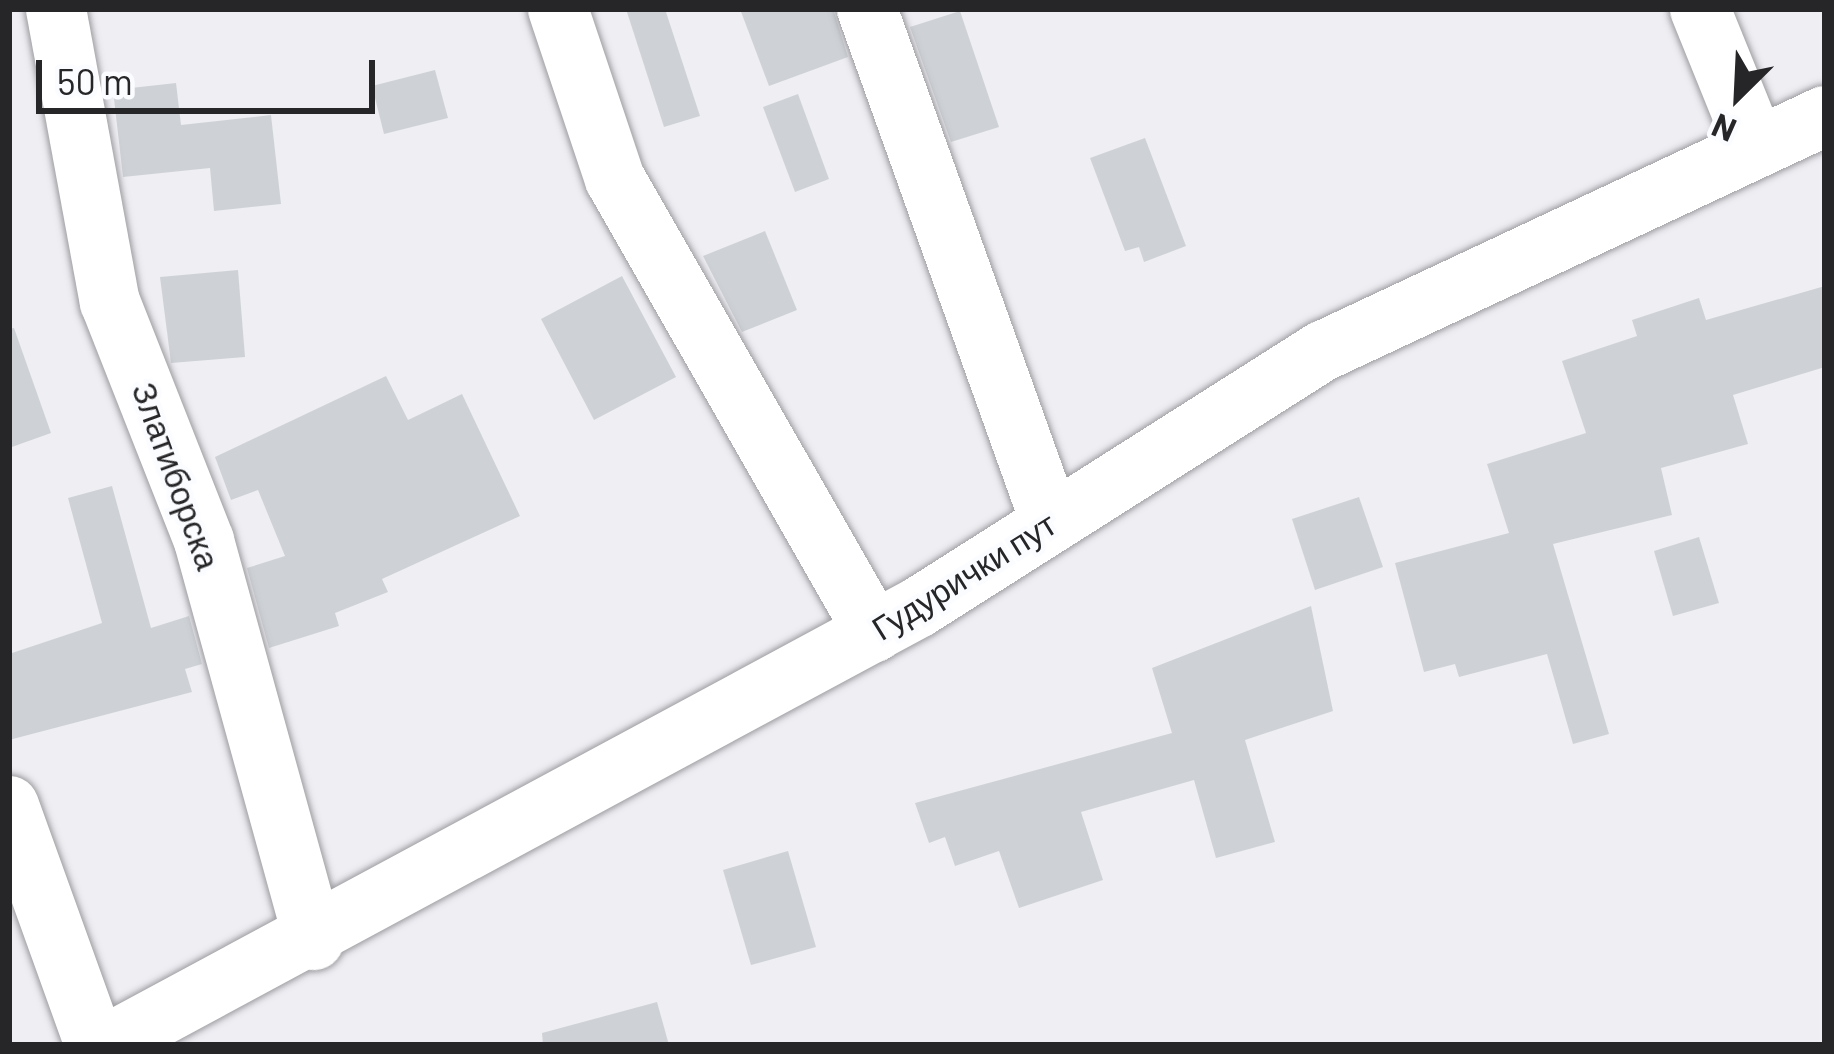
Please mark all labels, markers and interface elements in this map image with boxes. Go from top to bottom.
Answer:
scale bar [42,36,381,110]
north arrow [1678,36,1798,156]
text: 50 m [57,59,133,102]
text: N [1705,106,1742,152]
street label: Златиборска [124,377,228,575]
street label: Гудурички пут [865,504,1063,648]

